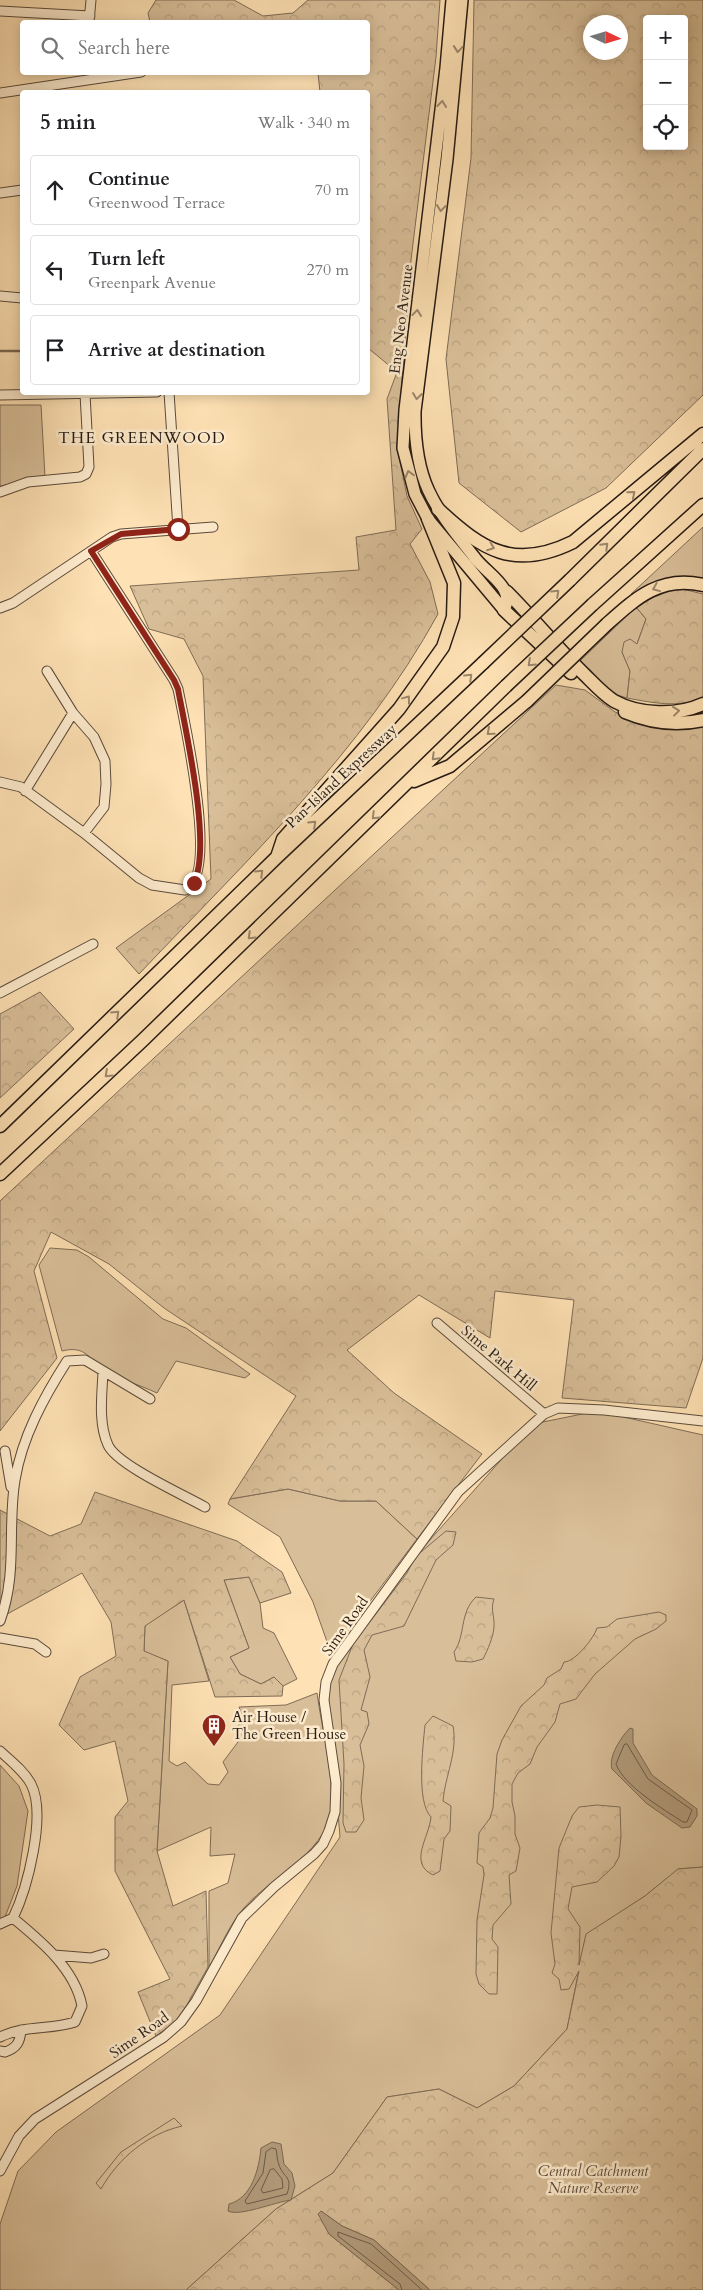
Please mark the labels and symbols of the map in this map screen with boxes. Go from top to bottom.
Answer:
north arrow [583,15,628,60]
one-way arrow [452,45,463,53]
one-way arrow [436,100,447,108]
one-way arrow [436,203,446,212]
street label: Eng Neo Avenue [384,263,418,375]
one-way arrow [411,309,422,317]
one-way arrow [412,393,423,401]
district label: THE GREENWOOD [58,427,226,449]
one-way arrow [405,470,415,478]
one-way arrow [626,491,635,499]
route start [167,518,190,541]
one-way arrow [486,541,495,551]
one-way arrow [599,543,608,552]
one-way arrow [652,582,661,592]
one-way arrow [551,590,560,599]
one-way arrow [527,657,536,666]
one-way arrow [464,674,473,683]
one-way arrow [401,696,409,705]
one-way arrow [672,706,680,717]
street label: Pan-Island Expressway [281,719,401,833]
one-way arrow [487,727,496,736]
one-way arrow [432,752,441,761]
one-way arrow [372,810,381,819]
one-way arrow [307,821,316,830]
one-way arrow [254,870,263,879]
route end [183,872,206,895]
one-way arrow [248,930,257,939]
one-way arrow [110,1011,119,1020]
one-way arrow [104,1068,113,1077]
street label: Sime Park Hill [457,1321,541,1396]
street label: Sime Road [317,1592,373,1660]
place label: Air House / The Green House [232,1707,346,1744]
building icon: Air House / The Green House [201,1713,227,1747]
street label: Sime Road [105,2007,173,2063]
park label: Central Catchment Nature Reserve [538,2161,649,2198]

